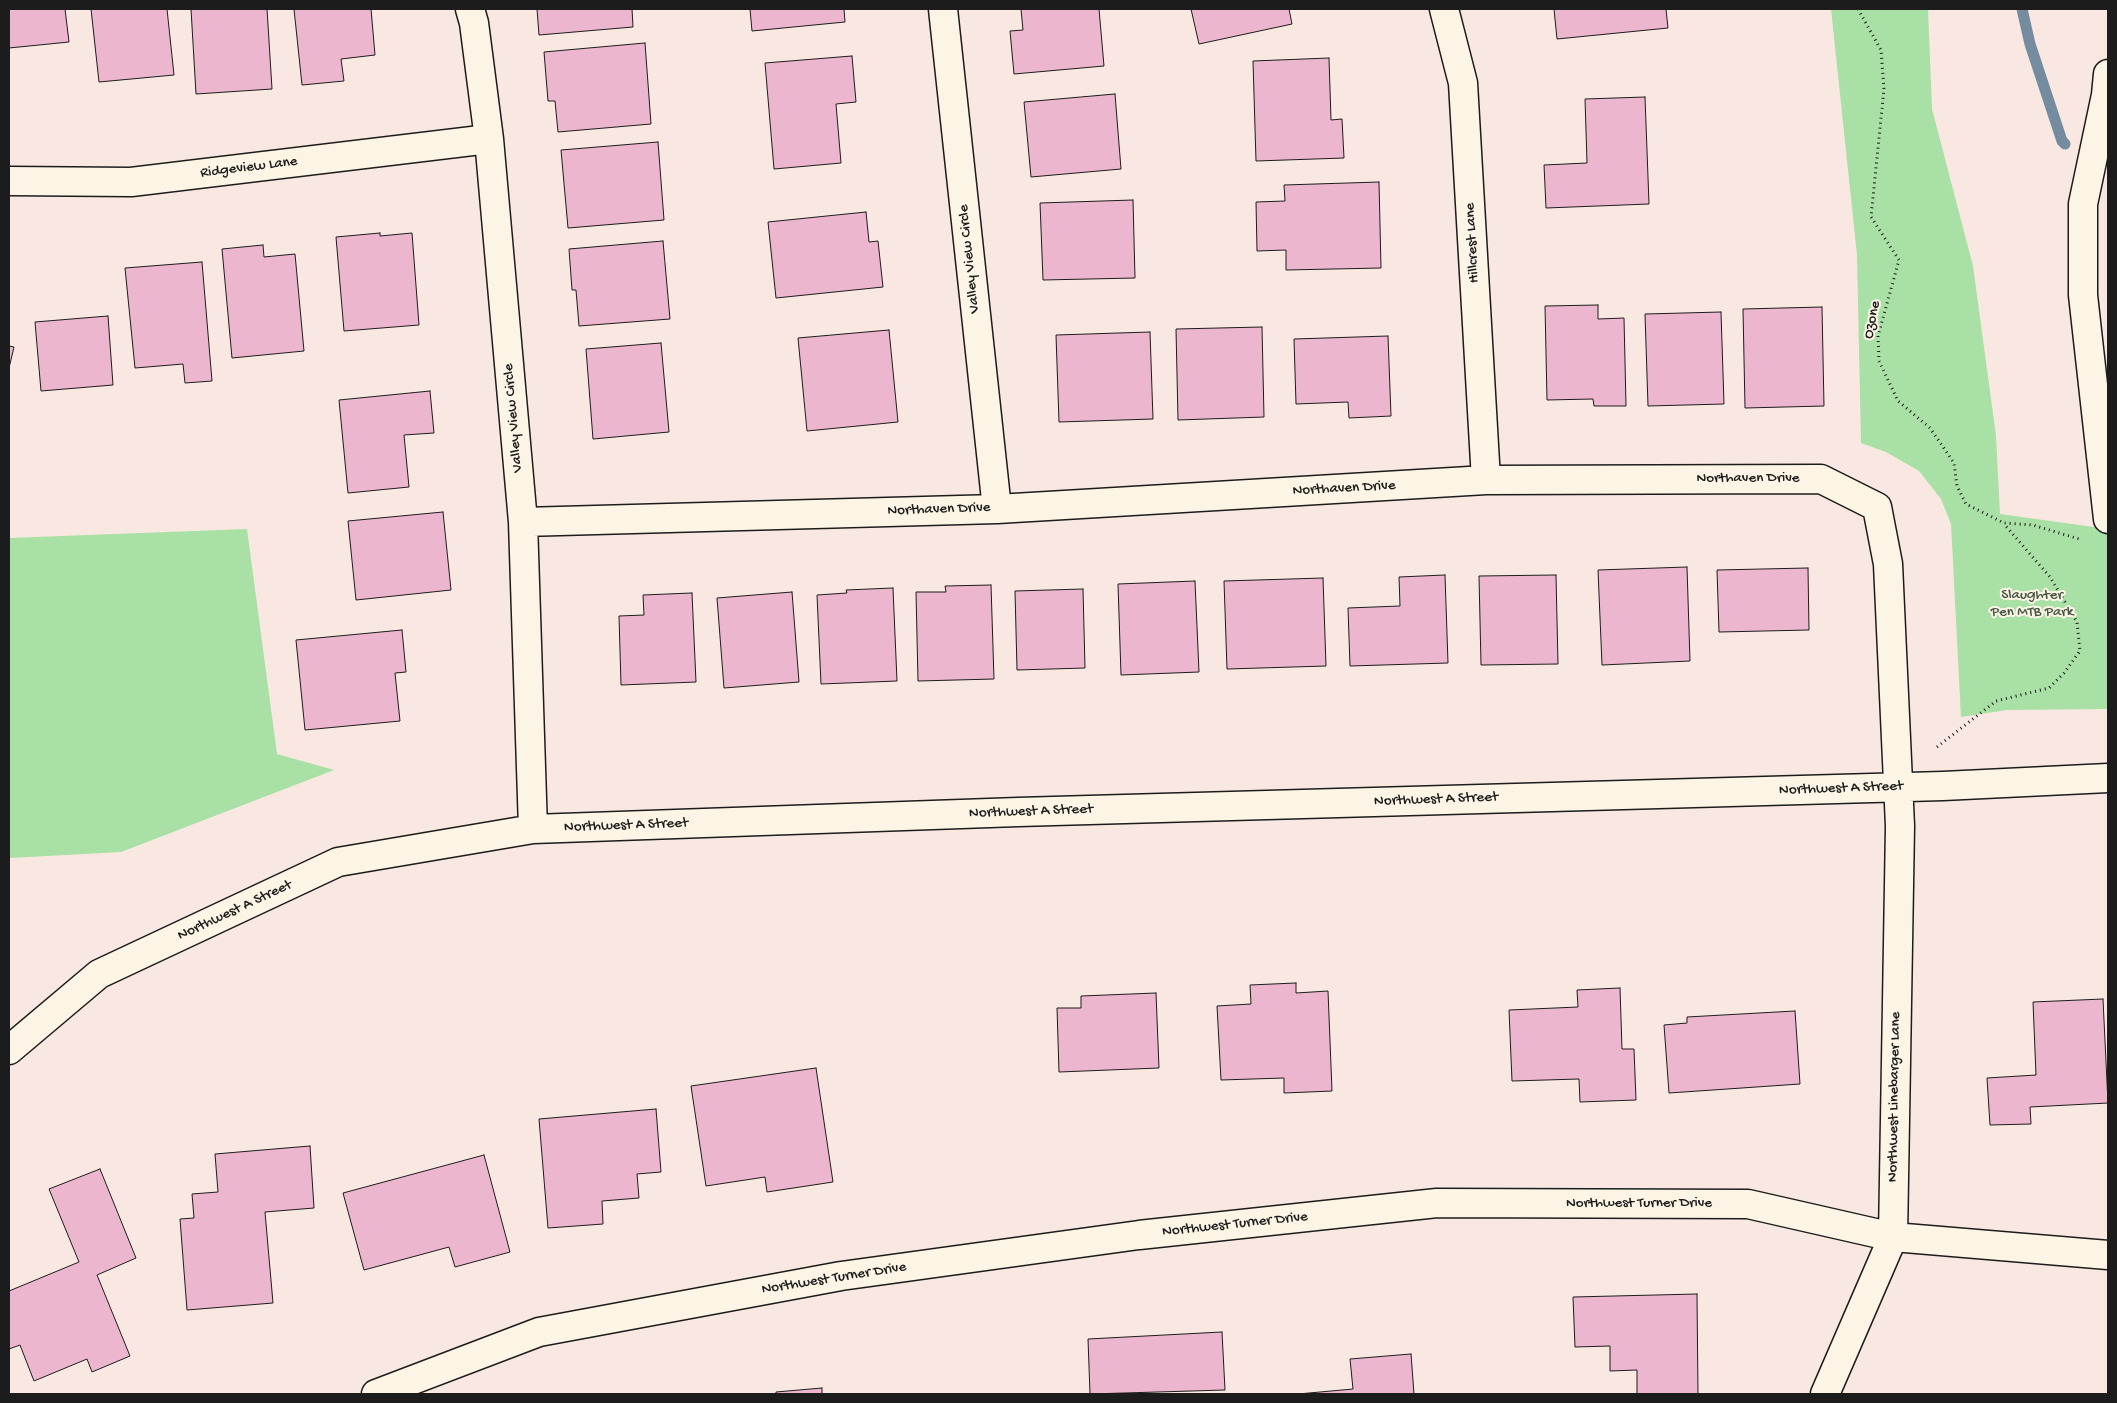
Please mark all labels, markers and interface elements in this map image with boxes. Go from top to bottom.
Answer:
street label: Ridgeview Lane [199,153,299,183]
street label: Hillcrest Lane [1462,202,1484,284]
street label: Valley View Circle [955,204,985,314]
street label: Ozone [1861,299,1885,341]
street label: Valley View Circle [500,363,528,473]
street label: Northaven Drive [1696,470,1800,488]
street label: Northaven Drive [1292,477,1396,501]
street label: Northaven Drive [887,499,991,521]
park label: Slaughter Pen MTB Park [1991,587,2073,622]
street label: Northwest A Street [1779,778,1903,800]
street label: Northwest A Street [1374,789,1498,811]
street label: Northwest A Street [969,801,1093,823]
street label: Northwest A Street [564,815,688,837]
street label: Northwest A Street [175,877,295,945]
street label: Northwest Linebarger Lane [1885,1012,1905,1182]
street label: Northwest Turner Drive [1566,1195,1712,1213]
street label: Northwest Turner Drive [1161,1208,1309,1242]
street label: Northwest Turner Drive [760,1259,908,1299]

